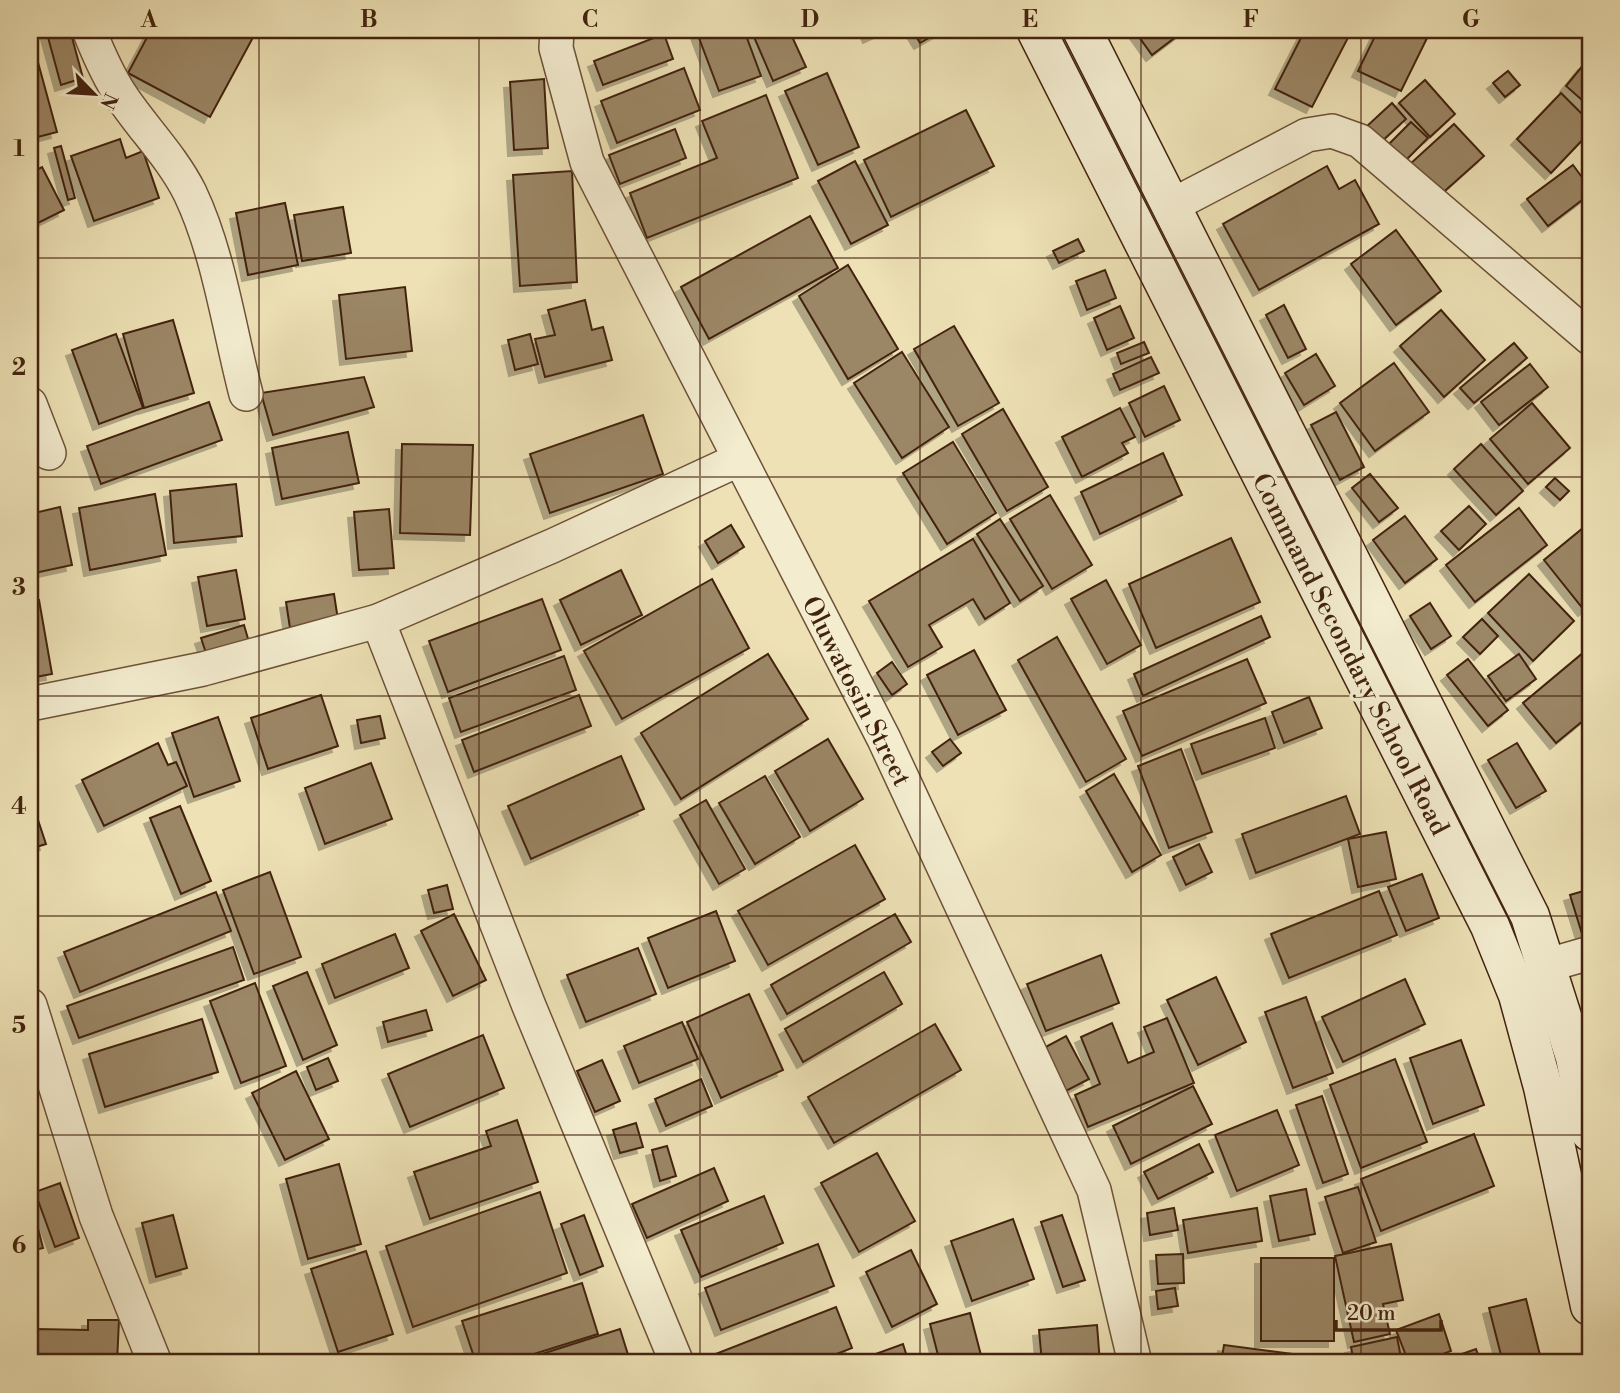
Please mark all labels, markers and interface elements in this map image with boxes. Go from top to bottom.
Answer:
text: A [140,6,158,34]
text: B [360,6,378,34]
text: C [582,6,598,34]
text: D [801,6,819,34]
text: E [1022,6,1038,34]
text: F [1243,6,1259,34]
text: G [1462,6,1480,34]
north arrow [60,60,130,130]
text: N [94,89,123,113]
text: 1 [13,135,25,163]
text: 2 [12,354,26,382]
street label: Command Secondary School Road [1245,468,1456,841]
text: 3 [12,574,26,602]
street label: Oluwatosin Street [794,591,918,792]
text: 4 [11,793,27,821]
text: 5 [12,1012,26,1040]
text: 6 [12,1232,26,1260]
scale bar [1336,1288,1442,1332]
text: 20 m [1347,1301,1396,1327]

